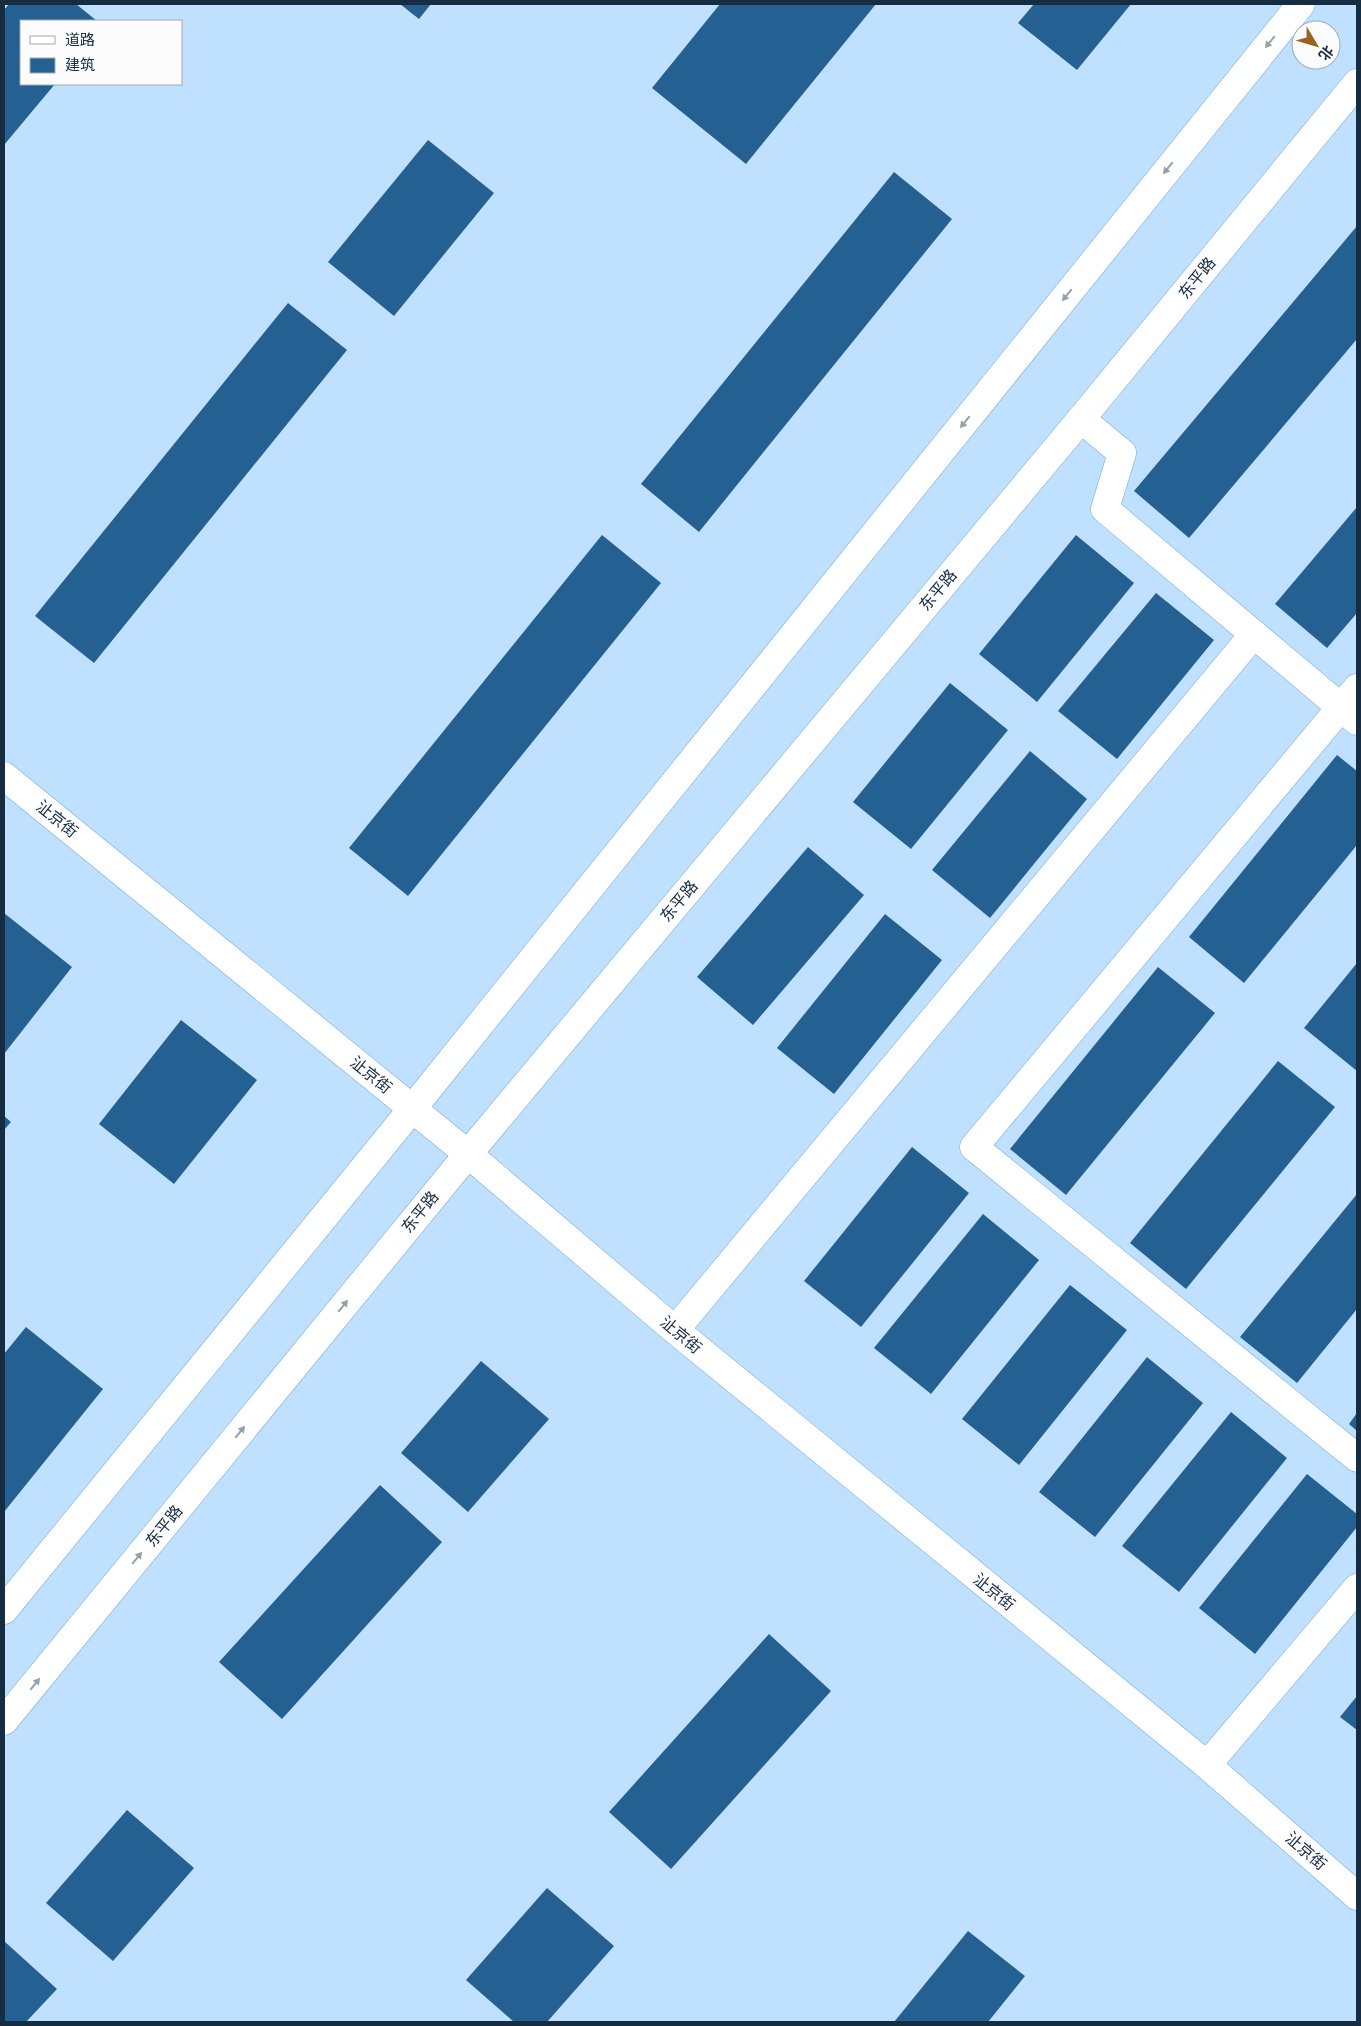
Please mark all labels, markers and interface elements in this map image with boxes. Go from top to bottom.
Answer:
legend [20,20,182,85]
north arrow [1291,20,1341,70]
text: 道路 [65,31,95,48]
one-way arrow [1265,35,1276,48]
text: 北 [1316,43,1337,63]
text: 建筑 [65,56,95,73]
one-way arrow [1163,162,1174,175]
street label: 东平路 [1175,254,1219,302]
one-way arrow [1061,288,1072,301]
one-way arrow [959,415,970,428]
street label: 东平路 [916,566,960,614]
street label: 沚京街 [33,797,81,841]
street label: 东平路 [657,877,701,925]
street label: 沚京街 [347,1053,395,1097]
street label: 东平路 [398,1188,442,1236]
one-way arrow [338,1300,349,1313]
street label: 沚京街 [657,1313,705,1357]
one-way arrow [235,1426,246,1439]
street label: 东平路 [142,1502,186,1550]
one-way arrow [132,1552,143,1565]
street label: 沚京街 [970,1570,1018,1614]
one-way arrow [29,1677,40,1690]
street label: 沚京街 [1282,1829,1330,1873]

